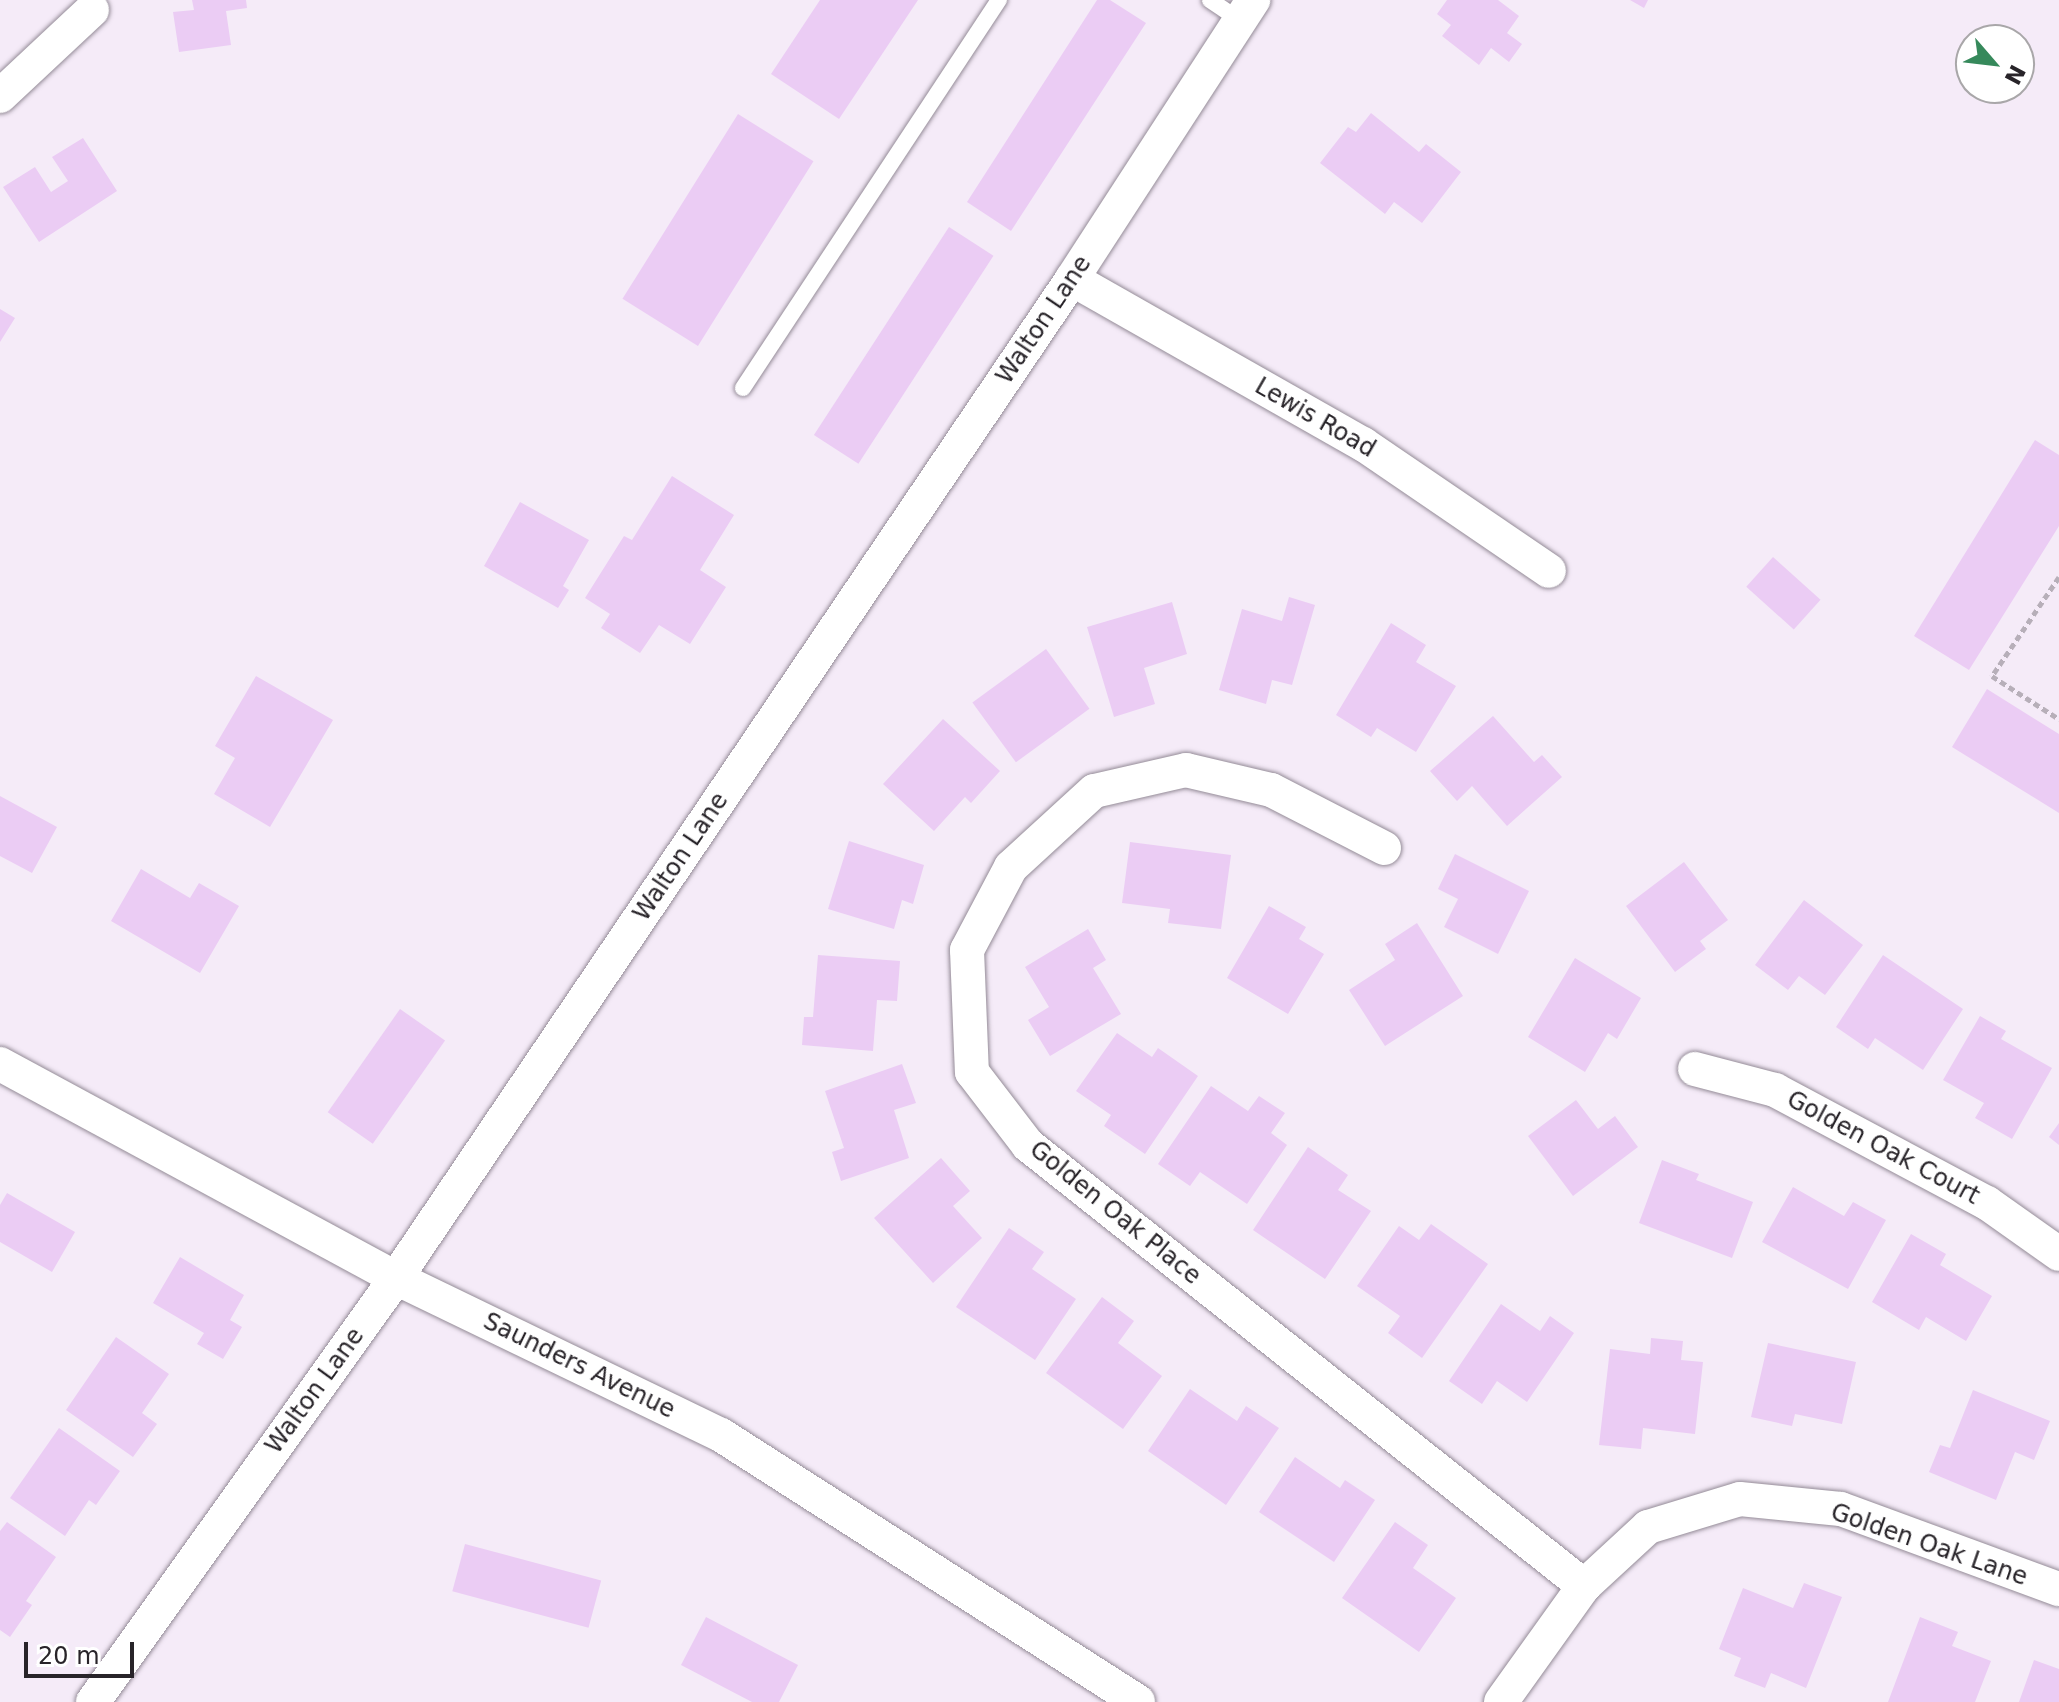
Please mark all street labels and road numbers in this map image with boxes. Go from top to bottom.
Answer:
street label: Walton Lane [991,250,1097,390]
street label: Lewis Road [1250,372,1380,464]
street label: Walton Lane [628,787,734,927]
street label: Golden Oak Court [1782,1085,1984,1211]
street label: Golden Oak Place [1024,1135,1206,1291]
street label: Saunders Avenue [479,1307,679,1425]
street label: Walton Lane [260,1322,370,1460]
street label: Golden Oak Lane [1827,1498,2031,1592]

